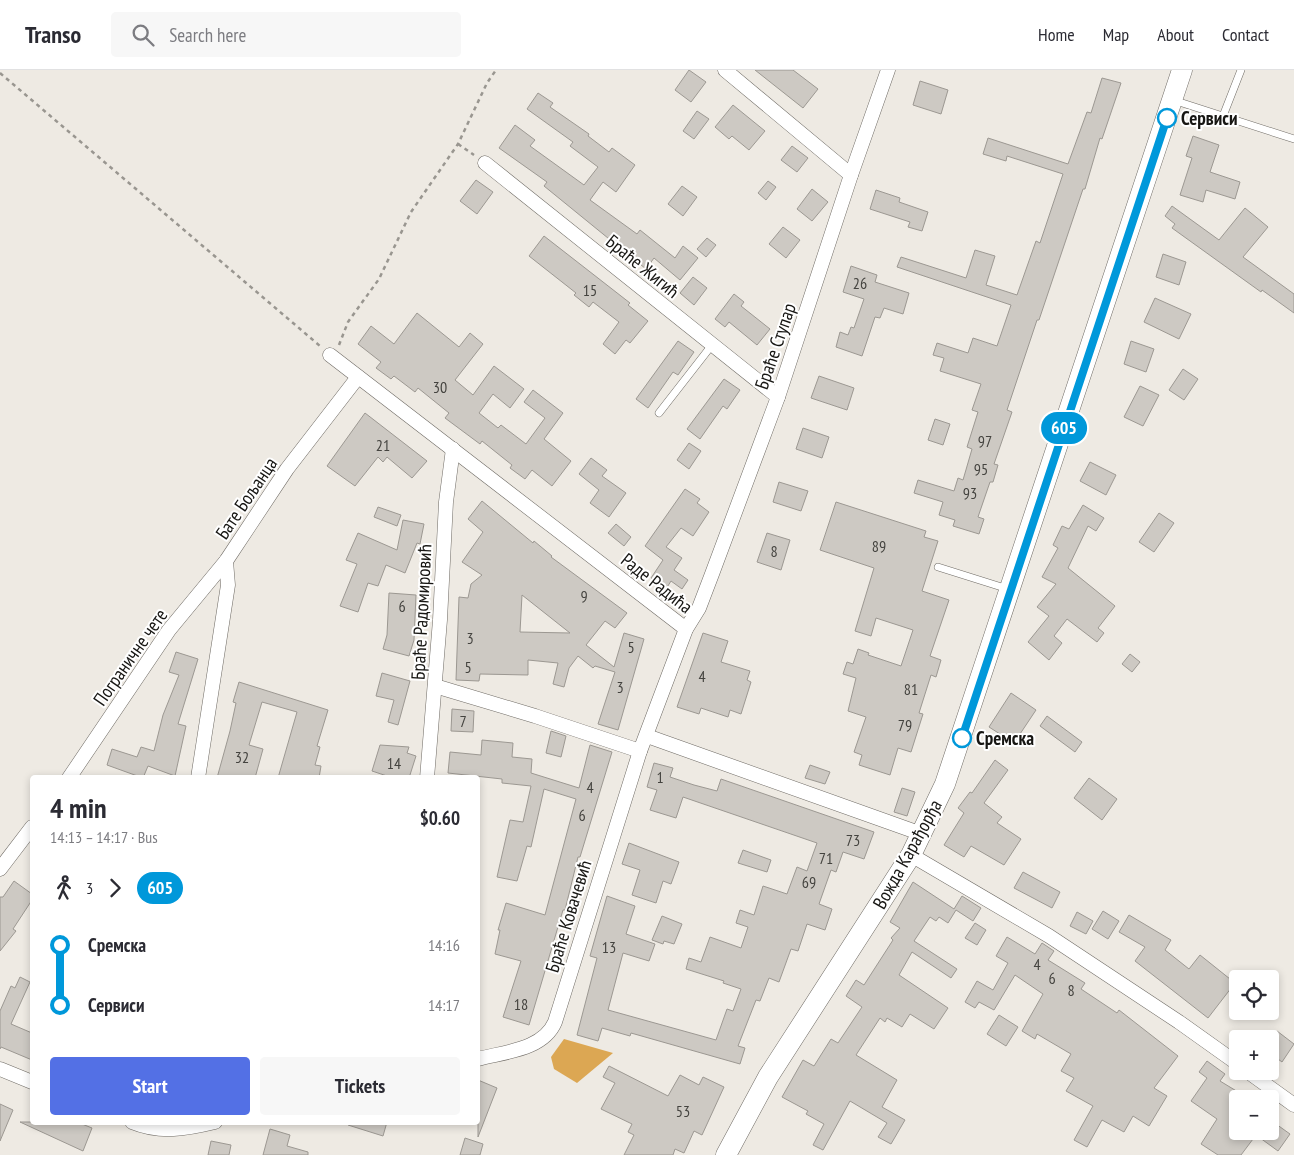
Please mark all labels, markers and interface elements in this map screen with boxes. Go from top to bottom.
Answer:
search box [111,12,461,57]
text: Transo [25,19,81,50]
icon: search [129,21,157,49]
text: Search here [169,23,246,47]
text: Home [1038,23,1075,46]
text: Map [1103,23,1129,46]
text: About [1157,23,1194,46]
text: Contact [1222,23,1269,46]
place label: Сервиси [1181,106,1237,130]
marker: Сервиси [1157,108,1177,128]
street label: Браће Жигић [601,229,685,303]
house number: 26 [853,273,867,293]
house number: 15 [583,280,597,300]
street label: Браће Ступар [749,300,801,392]
house number: 30 [433,377,447,397]
line badge: 605 [1035,412,1093,444]
text: 605 [1051,416,1077,439]
house number: 97 [978,431,992,451]
house number: 21 [376,435,390,455]
street label: Бате Бољанца [210,452,282,544]
house number: 95 [974,459,988,479]
house number: 93 [963,483,977,503]
house number: 89 [872,536,886,556]
house number: 8 [770,541,778,561]
street label: Браће Радомировић [405,543,437,681]
street label: Раде Радића [616,548,698,618]
house number: 9 [580,586,588,606]
house number: 6 [398,596,406,616]
street label: Пограничне чете [88,604,172,710]
house number: 3 [466,628,474,648]
house number: 5 [627,637,635,657]
house number: 5 [464,657,472,677]
house number: 4 [698,666,706,686]
house number: 3 [616,677,624,697]
house number: 81 [904,679,918,699]
house number: 7 [459,711,467,731]
house number: 79 [898,715,912,735]
place label: Сремска [976,726,1034,750]
marker: Сремска [952,728,972,748]
house number: 32 [235,747,249,767]
house number: 14 [387,753,401,773]
house number: 1 [656,767,664,787]
house number: 4 [586,777,594,797]
text: 4 min [50,789,107,826]
street label: Вожда Карађорђа [867,795,947,913]
house number: 6 [578,805,586,825]
text: $0.60 [420,806,460,830]
text: 14:13 – 14:17 · Bus [50,827,158,847]
house number: 73 [846,830,860,850]
house number: 71 [819,848,833,868]
street label: Браће Ковачевић [540,857,596,975]
house number: 69 [802,872,816,892]
icon: walk [50,874,78,902]
icon: forward [101,874,129,902]
text: 605 [147,876,173,899]
text: 3 [86,878,93,898]
text: Сремска [88,933,146,957]
text: 14:16 [428,935,460,955]
house number: 13 [602,937,616,957]
house number: 4 [1033,954,1041,974]
house number: 6 [1048,968,1056,988]
map controls [1229,970,1279,1140]
button: locate [1229,970,1279,1020]
house number: 8 [1067,980,1075,1000]
text: Сервиси [88,993,144,1017]
house number: 18 [514,994,528,1014]
text: 14:17 [428,995,460,1015]
button: + [1229,1030,1279,1080]
button: Start [50,1057,250,1115]
button: Tickets [260,1057,460,1115]
button: − [1229,1090,1279,1140]
house number: 53 [676,1101,690,1121]

